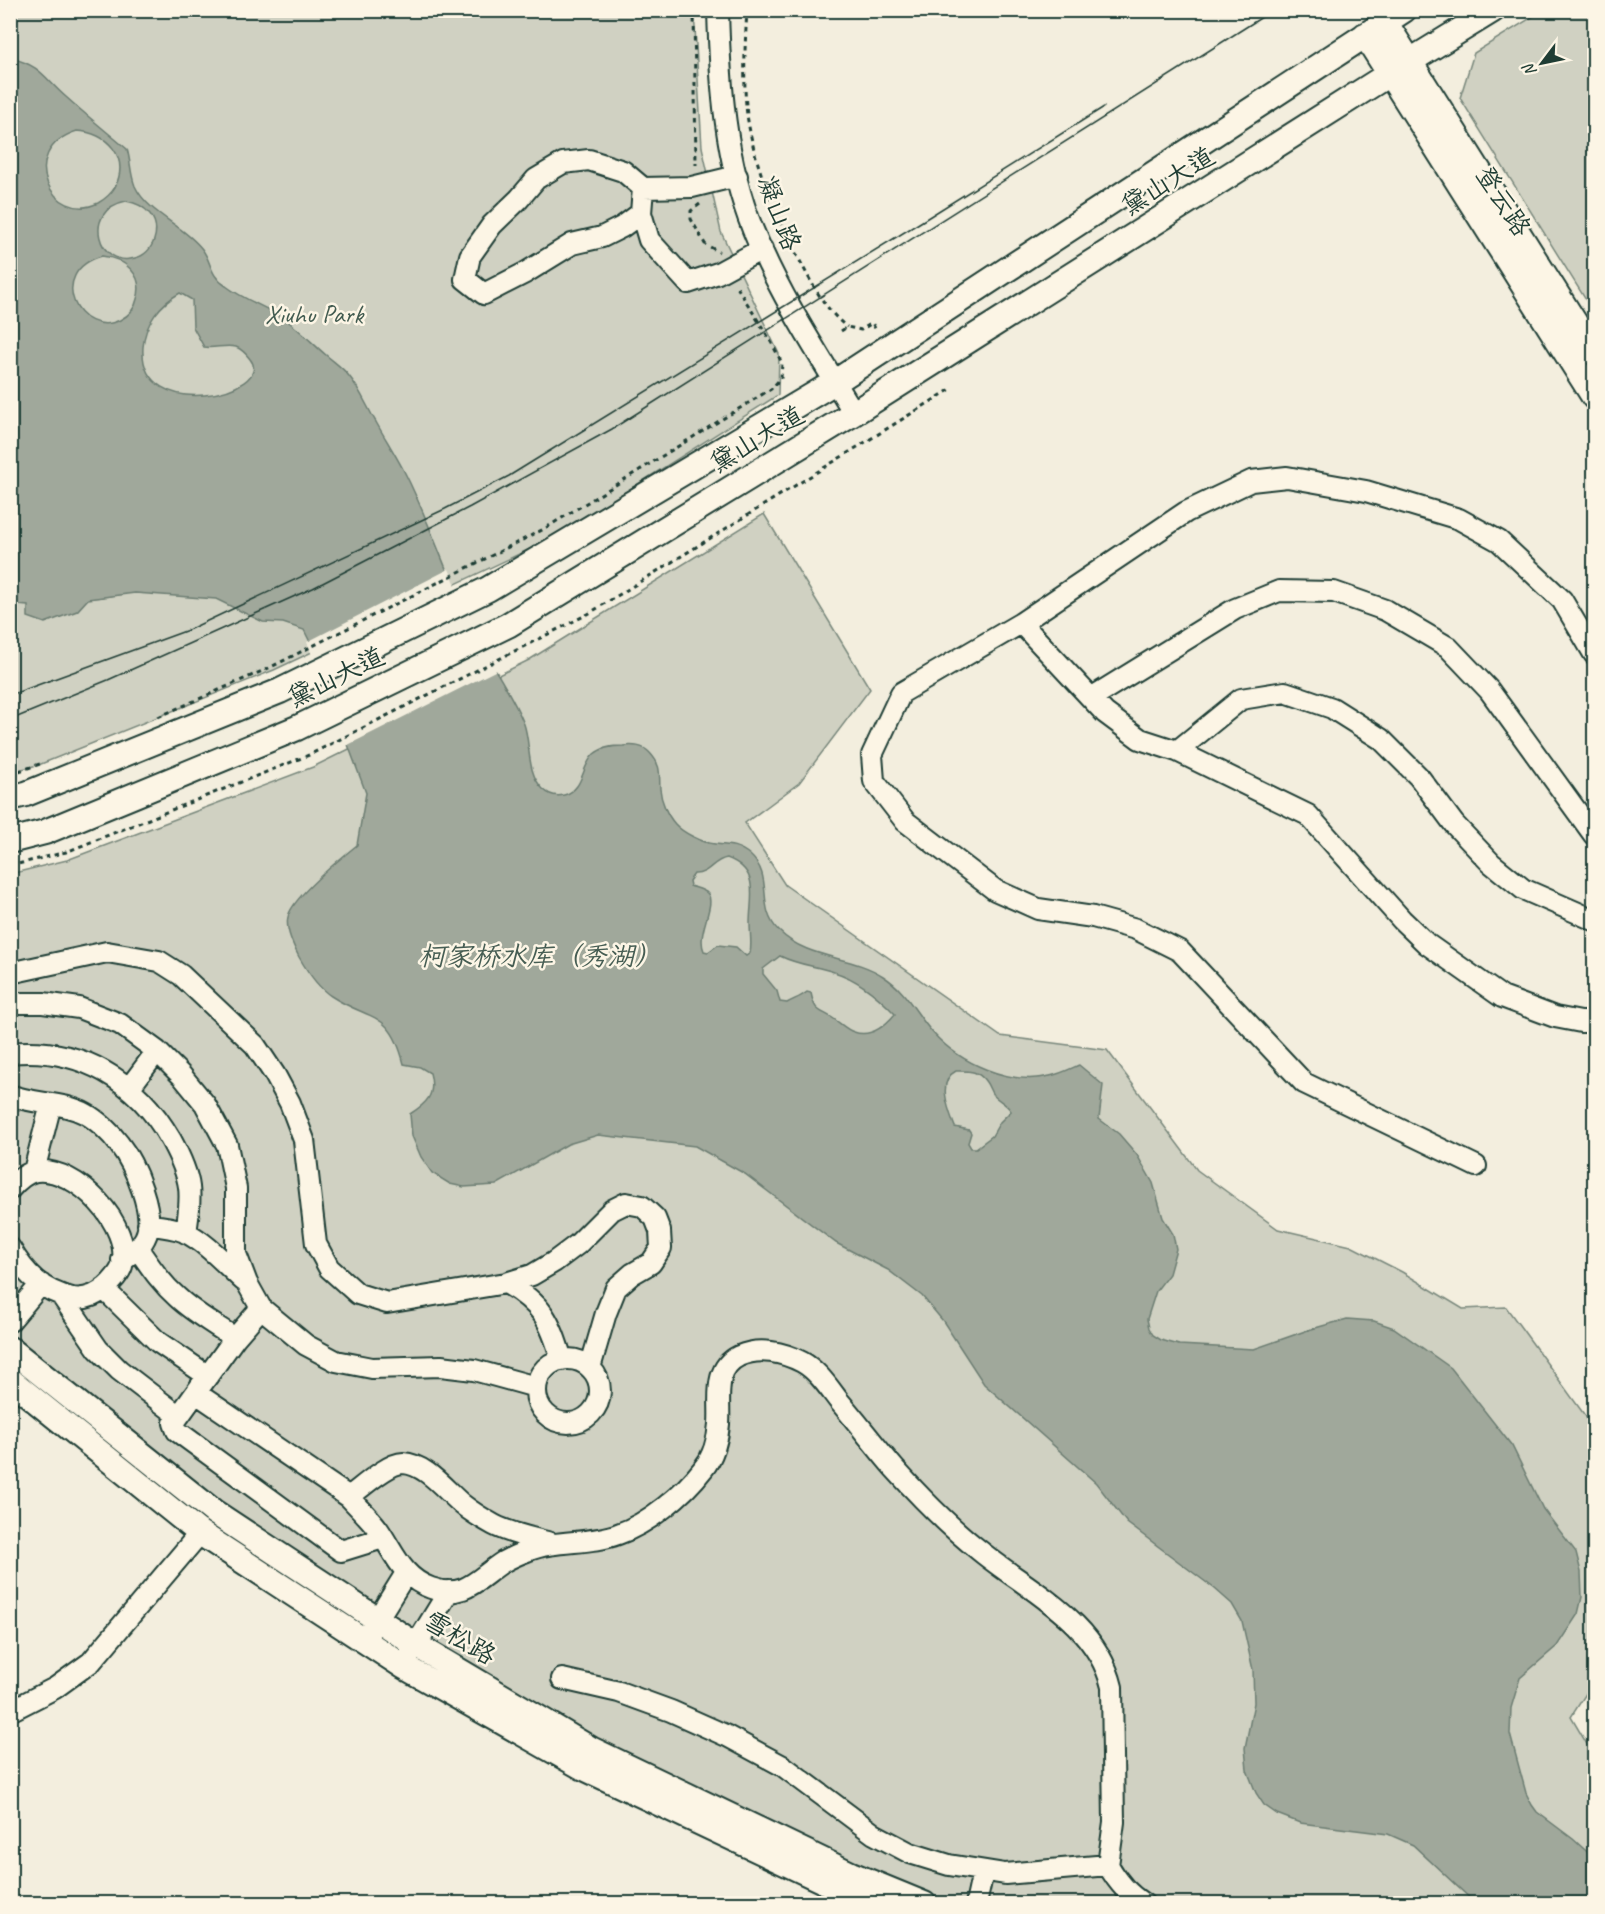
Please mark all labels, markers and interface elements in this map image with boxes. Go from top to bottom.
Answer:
north arrow [1512,33,1572,93]
text: N [1517,58,1541,80]
street label: 黛山大道 [1115,139,1221,223]
street label: 登云路 [1468,159,1538,243]
street label: 凝山路 [750,171,808,255]
park label: Xiuhu Park [265,298,365,331]
street label: 黛山大道 [704,398,810,480]
street label: 黛山大道 [282,639,390,715]
water label: 柯家桥水库（秀湖） [419,939,662,973]
street label: 雪松路 [418,1604,502,1672]

